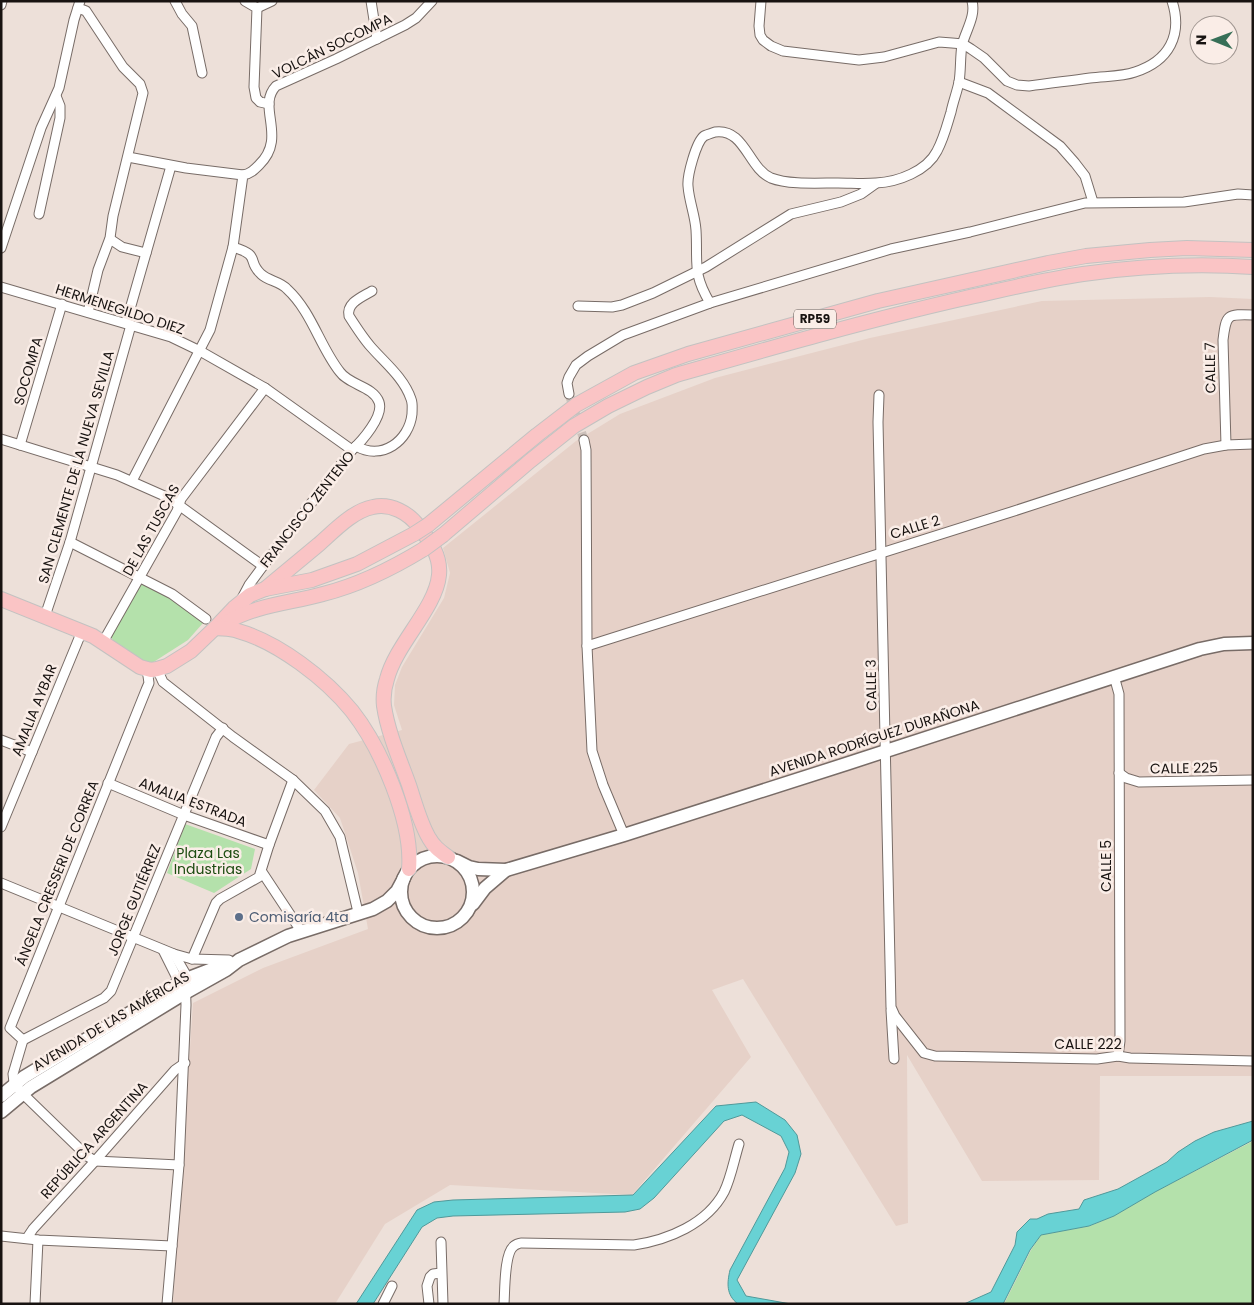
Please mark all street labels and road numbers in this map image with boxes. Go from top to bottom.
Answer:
street label: VOLCÁN SOCOMPA [269,8,395,84]
street label: HERMENEGILDO DIEZ [53,279,187,339]
road number: RP59 [794,310,836,328]
street label: SOCOMPA [9,334,47,408]
street label: CALLE 7 [1200,342,1220,394]
street label: SAN CLEMENTE DE LA NUEVA SEVILLA [33,348,119,586]
street label: FRANCISCO ZENTENO [255,446,359,572]
street label: DE LAS TUSCAS [118,481,184,579]
street label: CALLE 2 [888,510,942,544]
street label: CALLE 3 [861,659,881,711]
street label: AMALIA AYBAR [6,661,62,759]
street label: AVENIDA RODRÍGUEZ DURAÑONA [766,694,982,782]
street label: CALLE 225 [1150,757,1218,779]
street label: AMALIA ESTRADA [136,772,250,832]
street label: ÁNGELA CRESSERI DE CORREA [11,777,103,969]
street label: CALLE 5 [1096,840,1116,892]
street label: JORGE GUTIÉRREZ [102,841,166,959]
street label: AVENIDA DE LAS AMÉRICAS [29,966,193,1076]
street label: CALLE 222 [1054,1034,1122,1054]
street label: REPÚBLICA ARGENTINA [36,1077,152,1203]

